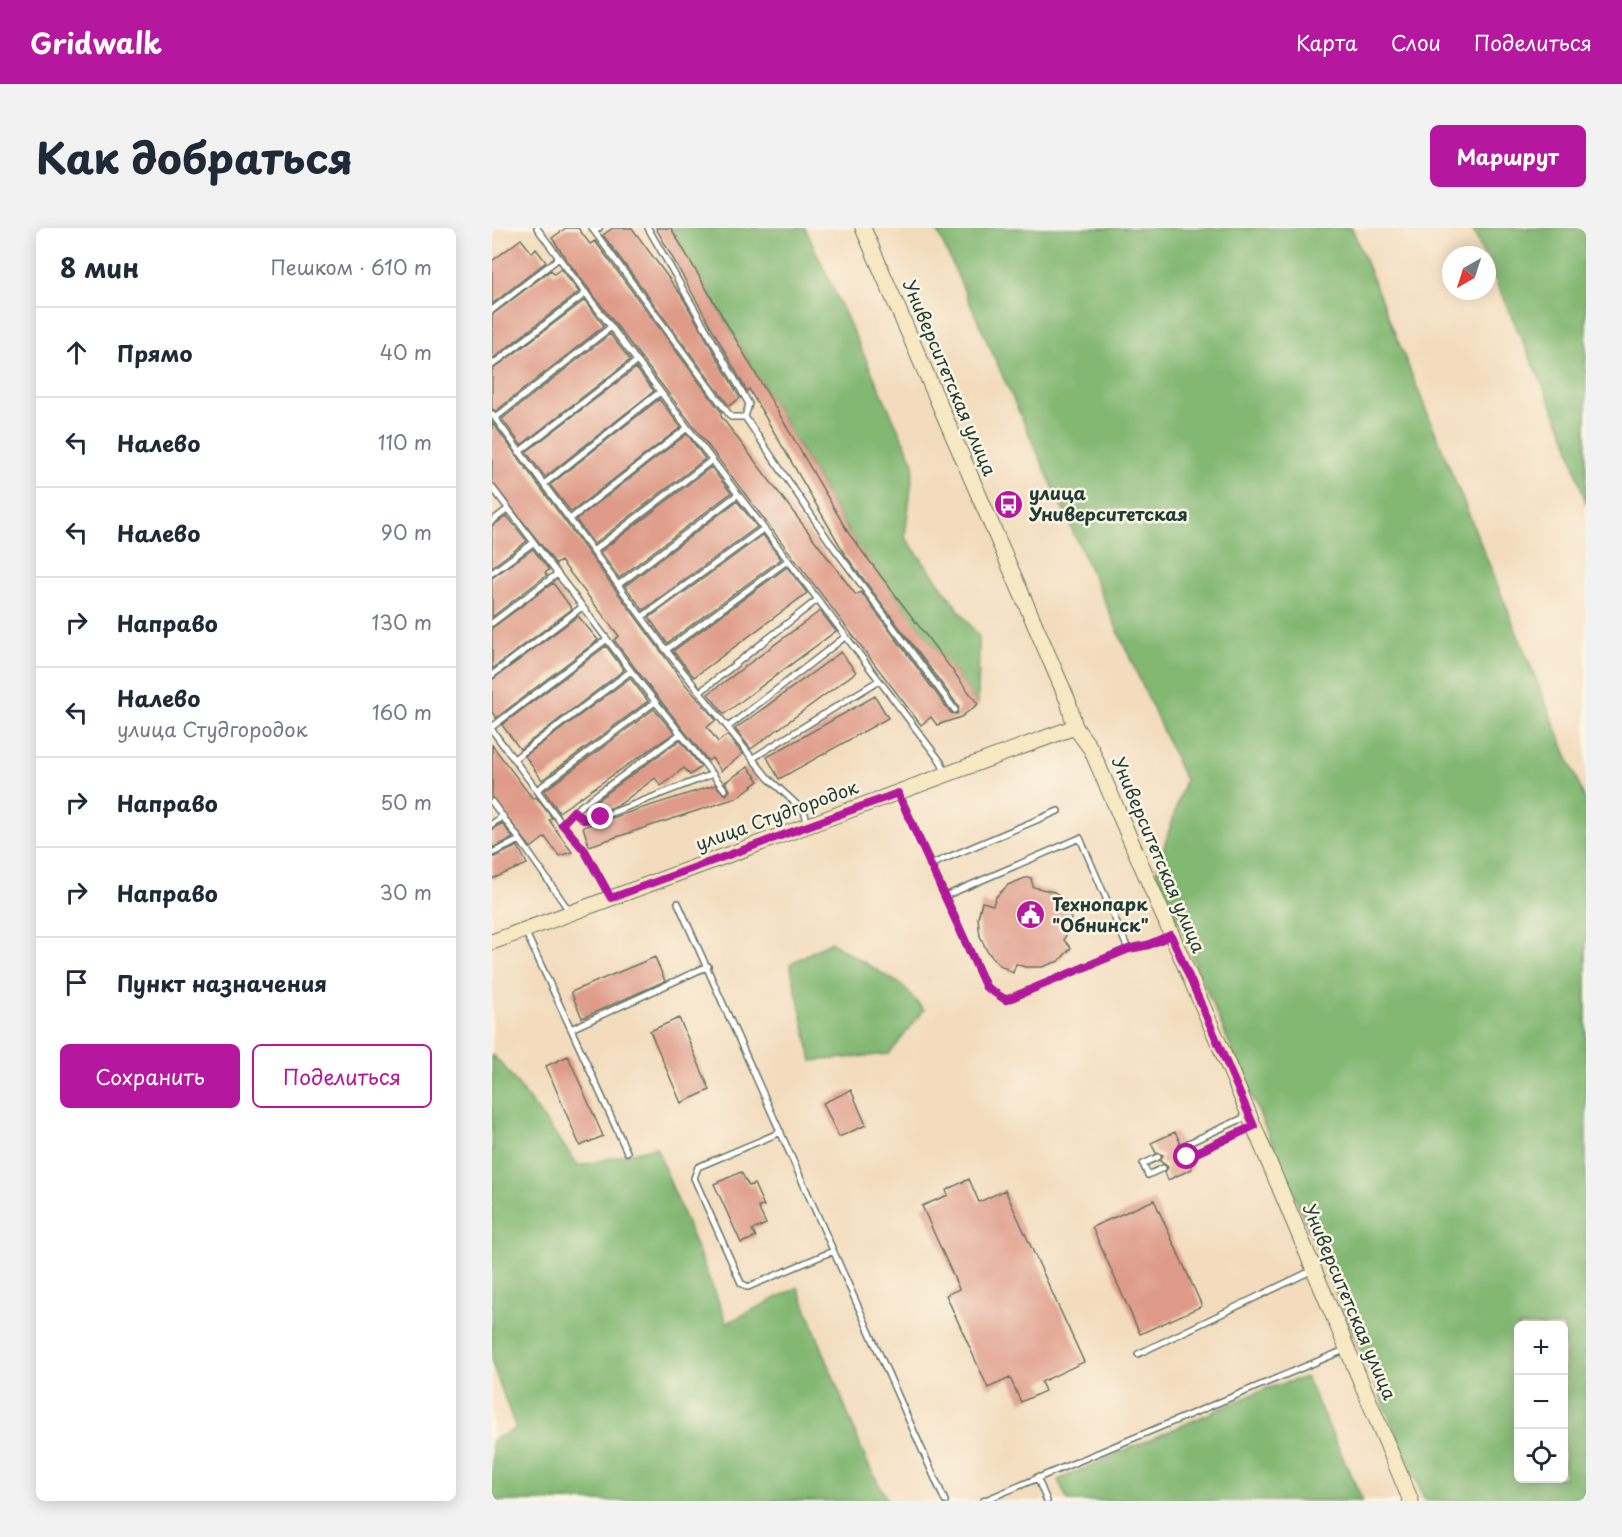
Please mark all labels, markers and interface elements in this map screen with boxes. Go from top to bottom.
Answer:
text: Gridwalk [30,21,162,64]
text: Карта [1296,26,1358,58]
text: Слои [1391,26,1441,58]
text: Поделиться [1474,26,1592,58]
text: Как добраться [36,125,353,188]
button: Маршрут [1430,125,1586,187]
north arrow [1442,246,1496,300]
text: 8 мин [60,248,139,287]
text: Пешком · 610 m [270,252,432,282]
street label: Университетская улица [897,275,1004,480]
icon: ahead [60,336,93,369]
text: Прямо [117,336,192,369]
text: 40 m [380,337,432,367]
icon: left [60,426,93,459]
text: Налево [117,426,200,459]
text: 110 m [378,427,432,457]
place label: улица Университетская [1028,479,1188,527]
bus stop icon: улица Университетская [992,488,1024,520]
icon: left [60,516,93,549]
text: Налево [117,516,200,549]
text: 90 m [381,517,432,547]
icon: right [60,606,93,639]
text: Направо [117,606,218,639]
text: 130 m [372,607,432,637]
text: Налево [117,681,200,714]
icon: left [60,696,93,729]
text: 160 m [372,697,432,727]
text: улица Студгородок [117,714,308,744]
street label: Университетская улица [1106,752,1213,957]
street label: улица Студгородок [691,772,862,857]
icon: right [60,786,93,819]
text: Направо [117,786,218,819]
text: 50 m [380,787,432,817]
route end [587,803,613,829]
icon: right [60,876,93,909]
text: Направо [117,876,218,909]
text: 30 m [379,877,432,907]
place label: Технопарк "Обнинск" [1052,890,1149,938]
public building icon: Технопарк "Обнинск" [1015,899,1047,931]
icon: arrive [60,966,93,999]
text: Пункт назначения [117,966,327,999]
button: Сохранить [60,1044,240,1108]
button: Поделиться [252,1044,432,1108]
route start [1173,1143,1199,1169]
street label: Университетская улица [1297,1199,1404,1404]
map controls [1514,1321,1568,1483]
button: + [1514,1321,1568,1375]
button: − [1514,1375,1568,1429]
button: locate [1514,1429,1568,1483]

